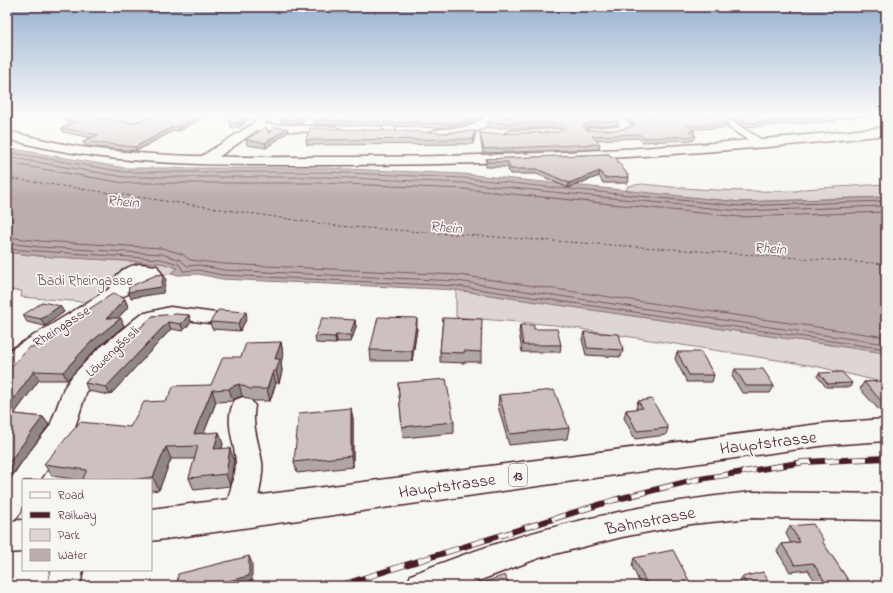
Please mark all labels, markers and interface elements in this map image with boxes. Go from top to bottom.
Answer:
water label: Rhein [106,190,141,214]
water label: Rhein [429,216,464,240]
water label: Rhein [753,237,787,261]
park label: Badi Rheingasse [36,271,133,293]
street label: Rheingasse [29,301,96,354]
street label: Löwengässli [81,321,145,383]
street label: Hauptstrasse [718,425,818,462]
road number: 13 [509,464,527,486]
street label: Hauptstrasse [397,467,498,506]
legend [22,479,152,571]
text: Road [58,487,84,505]
street label: Bahnstrasse [602,500,698,543]
text: Railway [58,507,97,526]
text: Park [58,527,80,545]
text: Water [58,547,87,565]

